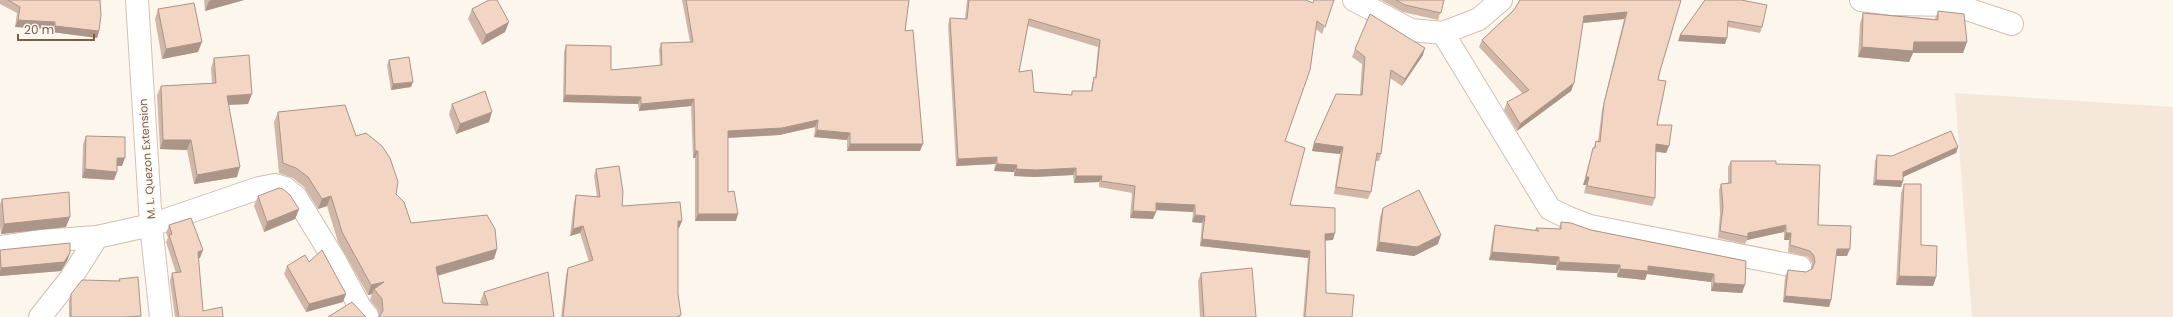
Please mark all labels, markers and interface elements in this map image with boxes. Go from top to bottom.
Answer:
scale bar [18,16,94,42]
text: 20 m [24,21,54,38]
street label: M. L. Quezon Extension [135,98,159,220]

